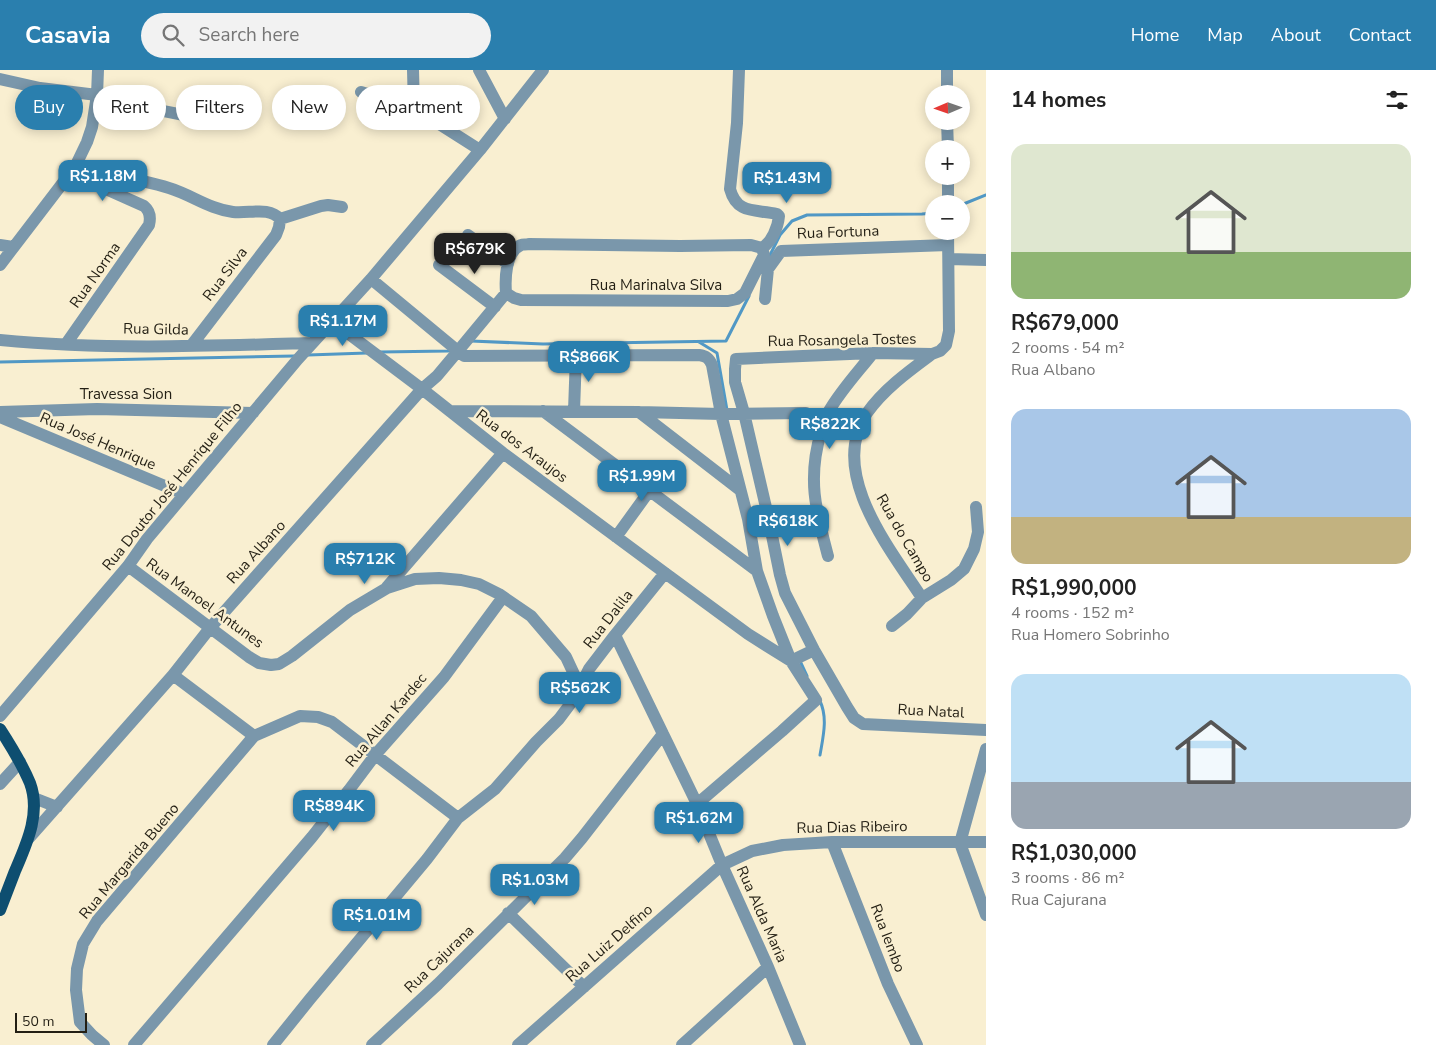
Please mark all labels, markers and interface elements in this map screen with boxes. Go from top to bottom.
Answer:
search box [141,13,491,58]
text: Casavia [25,19,111,51]
icon: search [159,21,187,49]
text: Search here [199,22,299,48]
text: Home [1131,23,1179,47]
text: Map [1207,23,1243,47]
text: About [1271,23,1321,47]
text: Contact [1349,23,1411,47]
chip: Buy [15,85,83,130]
chip: Rent [93,85,166,130]
chip: Filters [176,85,262,130]
chip: New [272,85,346,130]
chip: Apartment [356,85,480,130]
north arrow [925,85,970,130]
map controls [925,85,970,240]
text: 14 homes [1011,86,1106,114]
icon: filters [1383,86,1411,114]
button: + [925,140,970,185]
pin: R$1.18M [57,160,149,202]
pin: R$1.43M [741,162,833,204]
text: R$1.18M [69,165,137,187]
text: R$1.43M [753,167,821,189]
icon: home [1166,177,1256,267]
button: − [925,195,970,240]
street label: Rua Fortuna [796,221,880,243]
pin: R$679K [434,232,516,275]
street label: Rua Norma [65,238,125,312]
text: R$679K [445,238,505,260]
street label: Rua Silva [198,243,252,305]
street label: Rua Marinalva Silva [590,275,722,295]
pin: R$1.17M [297,304,389,347]
text: R$679,000 [1011,309,1119,337]
text: R$1.17M [309,310,377,332]
street label: Rua Gilda [123,318,189,340]
street label: Rua Rosangela Tostes [767,329,917,351]
text: 2 rooms · 54 m² [1011,337,1124,359]
pin: R$866K [548,340,630,383]
text: R$866K [559,346,619,368]
text: Rua Albano [1011,359,1095,381]
street label: Travessa Sion [80,384,172,404]
street label: Rua Doutor José Henrique Filho [98,397,246,575]
street label: Rua dos Araujos [472,405,572,487]
street label: Rua José Henrique [37,407,159,475]
pin: R$822K [789,408,871,450]
text: R$822K [800,413,860,435]
icon: home [1166,442,1256,532]
pin: R$1.99M [596,460,688,502]
text: R$1.99M [608,465,676,487]
street label: Rua do Campo [872,490,938,586]
pin: R$618K [747,504,829,547]
text: R$618K [758,510,818,532]
street label: Rua Albano [222,516,290,588]
pin: R$712K [324,542,406,585]
text: R$712K [335,548,395,570]
street label: Rua Manoel Antunes [142,553,268,653]
text: R$1,990,000 [1011,574,1137,602]
street label: Rua Dalila [579,585,637,653]
text: 4 rooms · 152 m² [1011,602,1134,624]
text: Rua Homero Sobrinho [1011,624,1170,646]
street label: Rua Allan Kardec [341,669,431,771]
pin: R$562K [539,672,621,714]
text: R$562K [550,677,610,699]
street label: Rua Natal [897,699,966,723]
icon: home [1166,707,1256,797]
pin: R$894K [293,790,375,832]
text: R$894K [304,795,364,817]
street label: Rua Margarida Bueno [74,799,184,923]
pin: R$1.62M [653,802,745,844]
text: R$1.62M [665,807,733,829]
street label: Rua Dias Ribeiro [796,816,908,838]
text: R$1,030,000 [1011,839,1137,867]
street label: Rua Alda Maria [732,863,792,965]
pin: R$1.03M [489,864,581,906]
text: 3 rooms · 86 m² [1011,867,1124,889]
text: R$1.03M [501,869,569,891]
text: Rua Cajurana [1011,889,1107,911]
pin: R$1.01M [331,898,423,941]
street label: Rua Luiz Delfino [561,899,657,987]
street label: Rua Iembo [866,901,910,975]
text: R$1.01M [343,904,411,926]
street label: Rua Cajurana [400,921,478,997]
scale bar [15,1010,88,1033]
text: 50 m [22,1012,54,1031]

